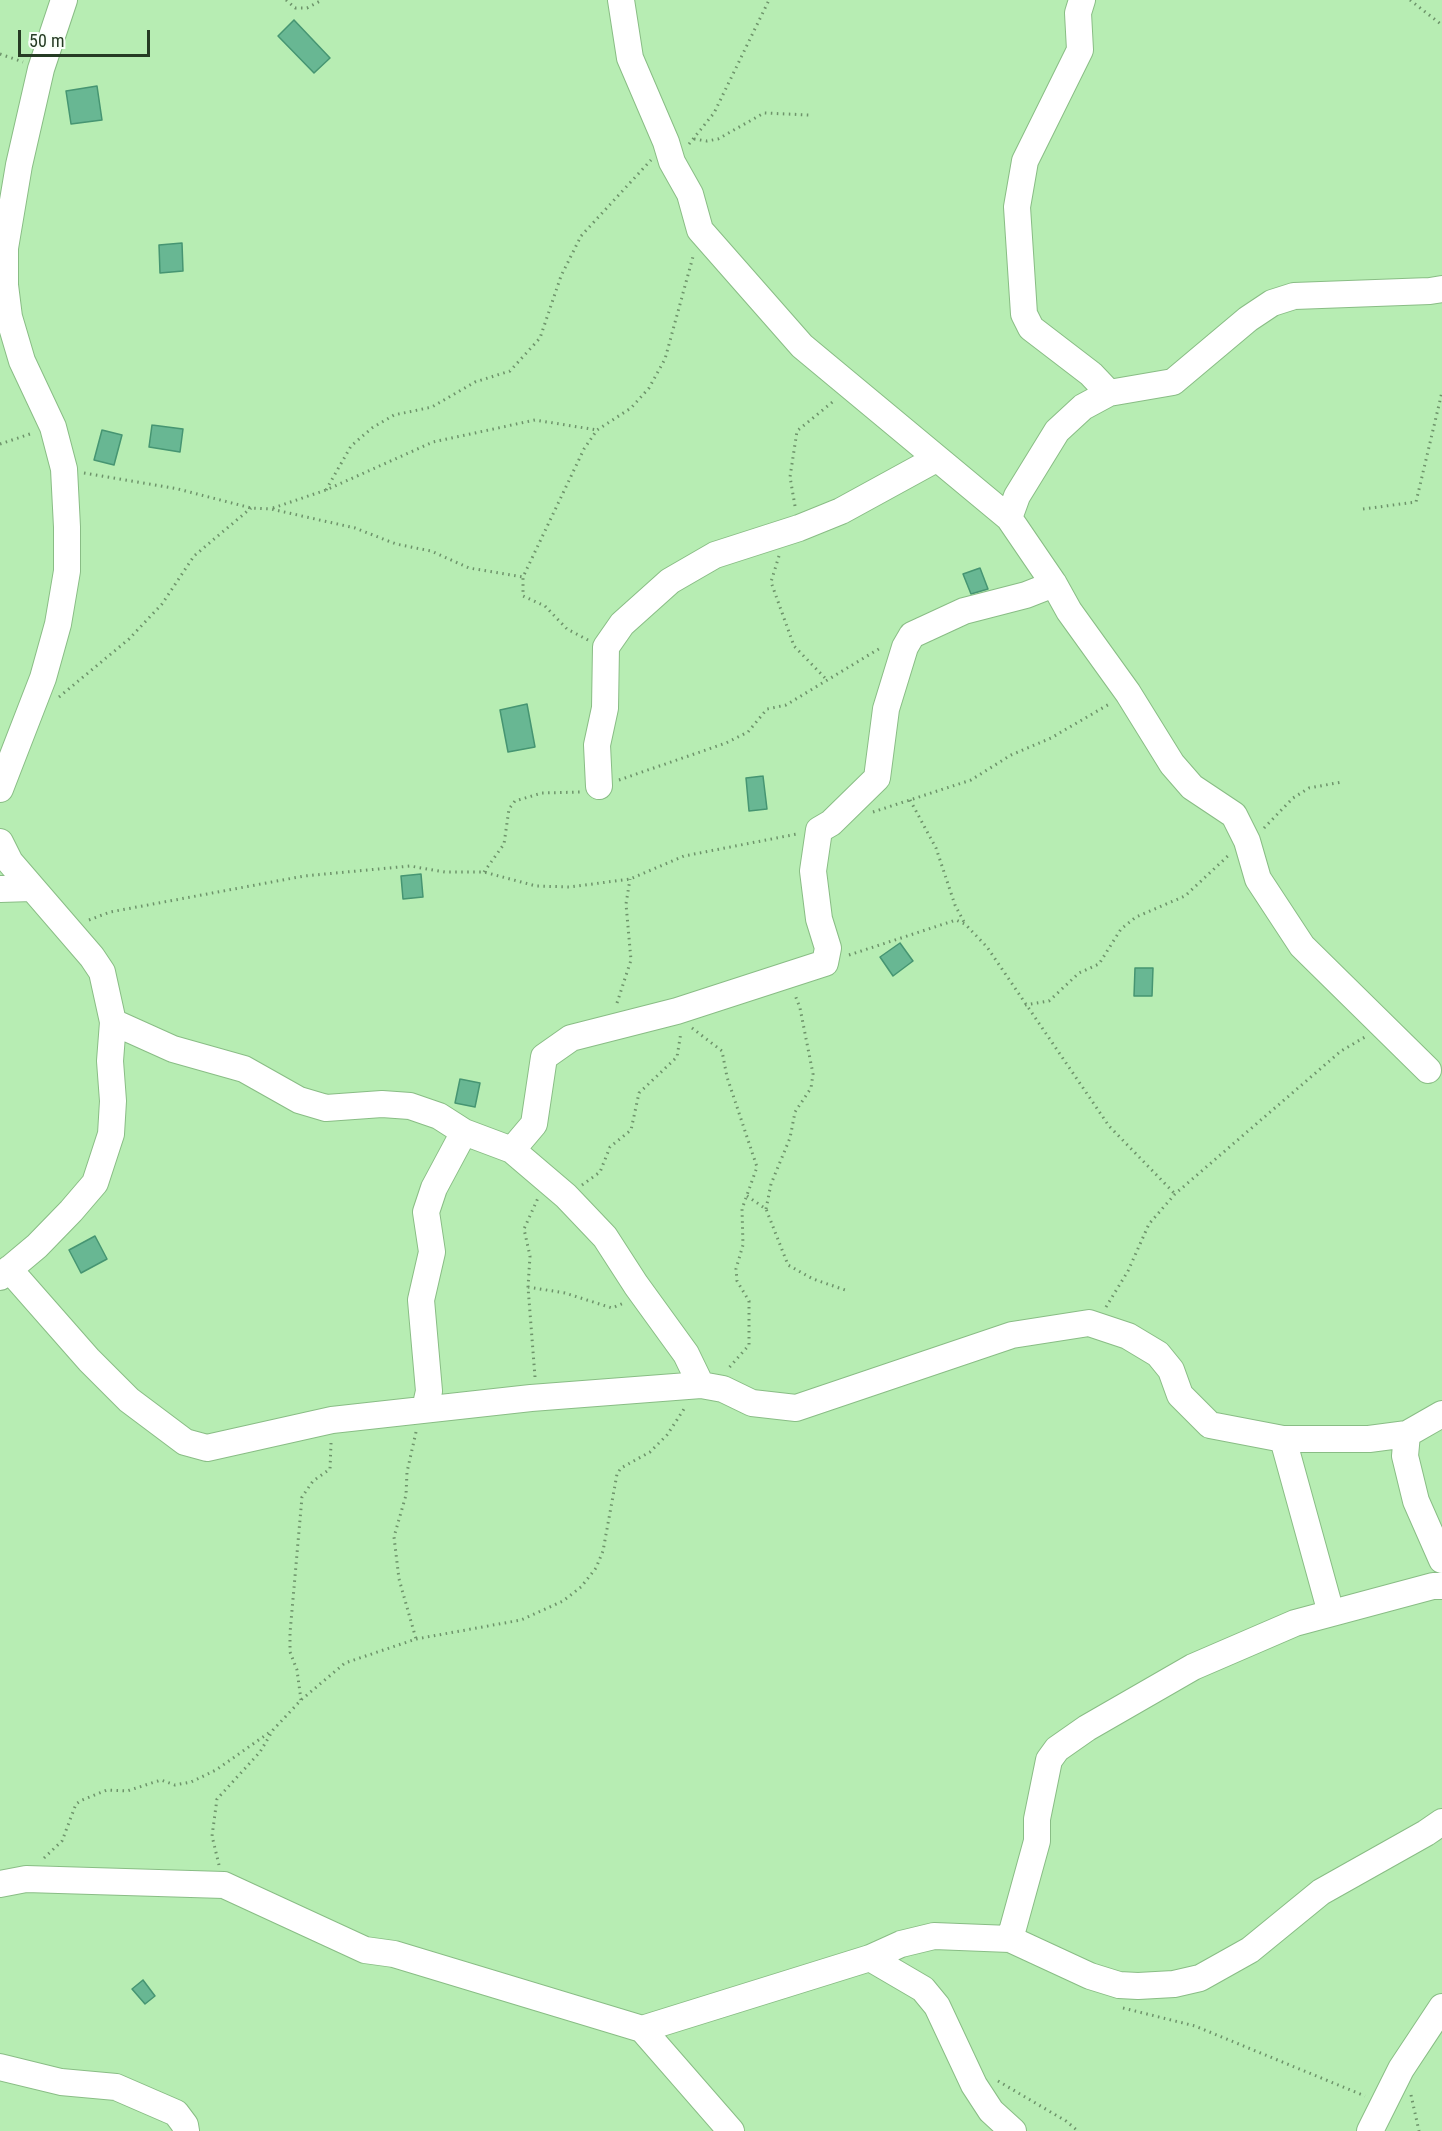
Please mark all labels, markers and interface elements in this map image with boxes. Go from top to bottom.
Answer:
scale bar [21,18,153,56]
text: 50 m [29,30,64,51]

